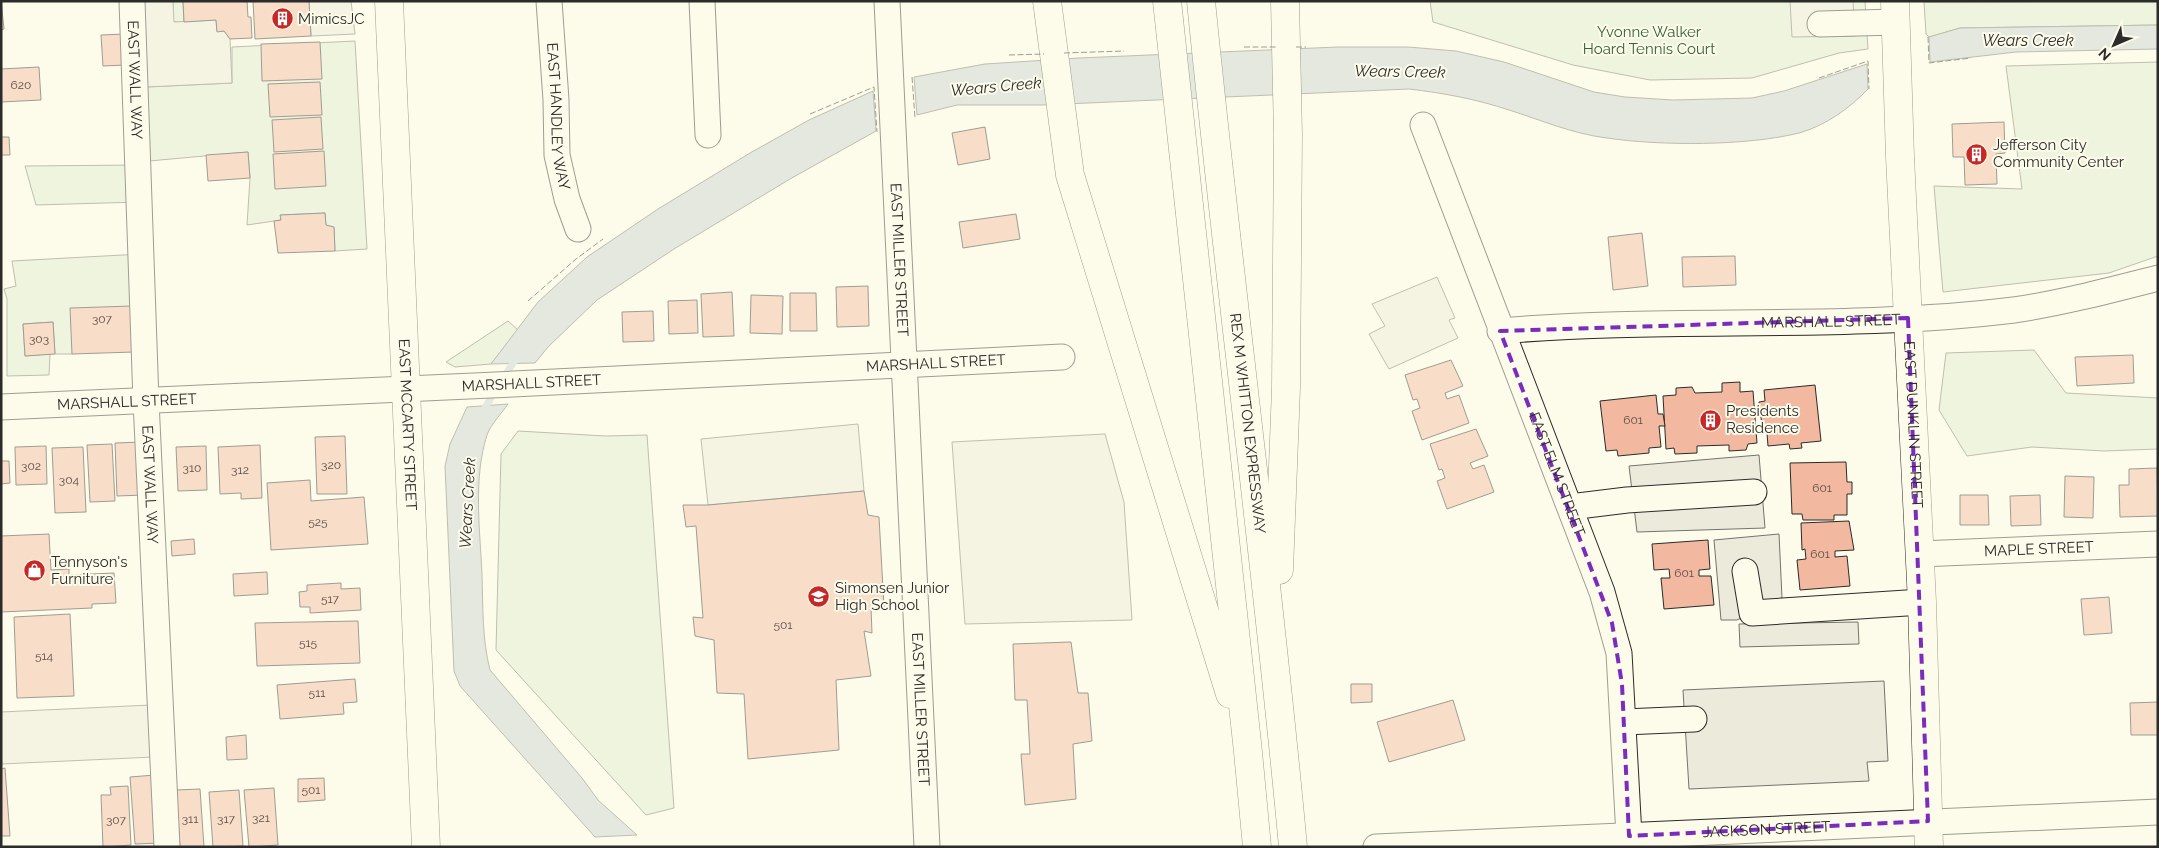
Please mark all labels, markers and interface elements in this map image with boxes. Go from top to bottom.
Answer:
building icon: MimicsJC [270,7,294,31]
place label: MimicsJC [298,10,364,28]
street label: EAST WALL WAY [124,20,146,140]
north arrow [2089,20,2139,70]
park label: Yvonne Walker Hoard Tennis Court [1583,23,1715,58]
water label: Wears Creek [1982,31,2074,50]
street label: EAST HANDLEY WAY [543,42,574,192]
text: N [2095,45,2114,64]
water label: Wears Creek [1354,61,1446,82]
water label: Wears Creek [950,73,1043,100]
house number: 620 [11,78,31,92]
place label: Jefferson City Community Center [1993,136,2125,171]
building icon: Jefferson City Community Center [1965,142,1989,166]
street label: EAST MILLER STREET [887,183,912,337]
street label: MARSHALL STREET [1761,310,1901,332]
house number: 307 [92,312,113,326]
street label: REX M WHITTON EXPRESSWAY [1226,312,1269,535]
house number: 303 [29,332,49,346]
street label: EAST MCCARTY STREET [395,338,420,511]
street label: EAST DUNKLIN STREET [1900,341,1926,509]
street label: MARSHALL STREET [866,351,1006,376]
street label: MARSHALL STREET [461,371,602,396]
street label: MARSHALL STREET [57,390,197,414]
place label: Presidents Residence [1726,402,1799,437]
building icon: Presidents Residence [1698,408,1722,432]
street label: EAST ELM STREET [1525,410,1589,539]
house number: 601 [1623,413,1643,427]
street label: EAST WALL WAY [138,425,162,545]
water label: Wears Creek [456,456,479,549]
house number: 320 [321,458,341,472]
house number: 302 [21,459,41,473]
house number: 310 [183,461,201,475]
house number: 312 [231,463,249,477]
house number: 304 [59,473,80,487]
house number: 601 [1812,481,1832,495]
house number: 525 [308,515,328,529]
street label: MAPLE STREET [1984,538,2094,560]
house number: 601 [1810,547,1830,561]
place label: Tennyson's Furniture [51,553,127,588]
shop icon: Tennyson's Furniture [23,559,47,583]
house number: 601 [1674,566,1694,580]
place label: Simonsen Junior High School [835,579,950,614]
school or university icon: Simonsen Junior High School [807,585,831,609]
house number: 517 [321,592,340,606]
house number: 501 [773,618,793,632]
street label: EAST MILLER STREET [908,632,933,786]
house number: 515 [299,636,318,650]
house number: 514 [35,649,54,663]
house number: 511 [309,686,325,700]
house number: 501 [301,783,321,797]
house number: 321 [252,811,270,825]
house number: 311 [182,812,198,826]
house number: 317 [217,812,236,826]
house number: 307 [106,813,127,827]
street label: JACKSON STREET [1702,818,1831,841]

